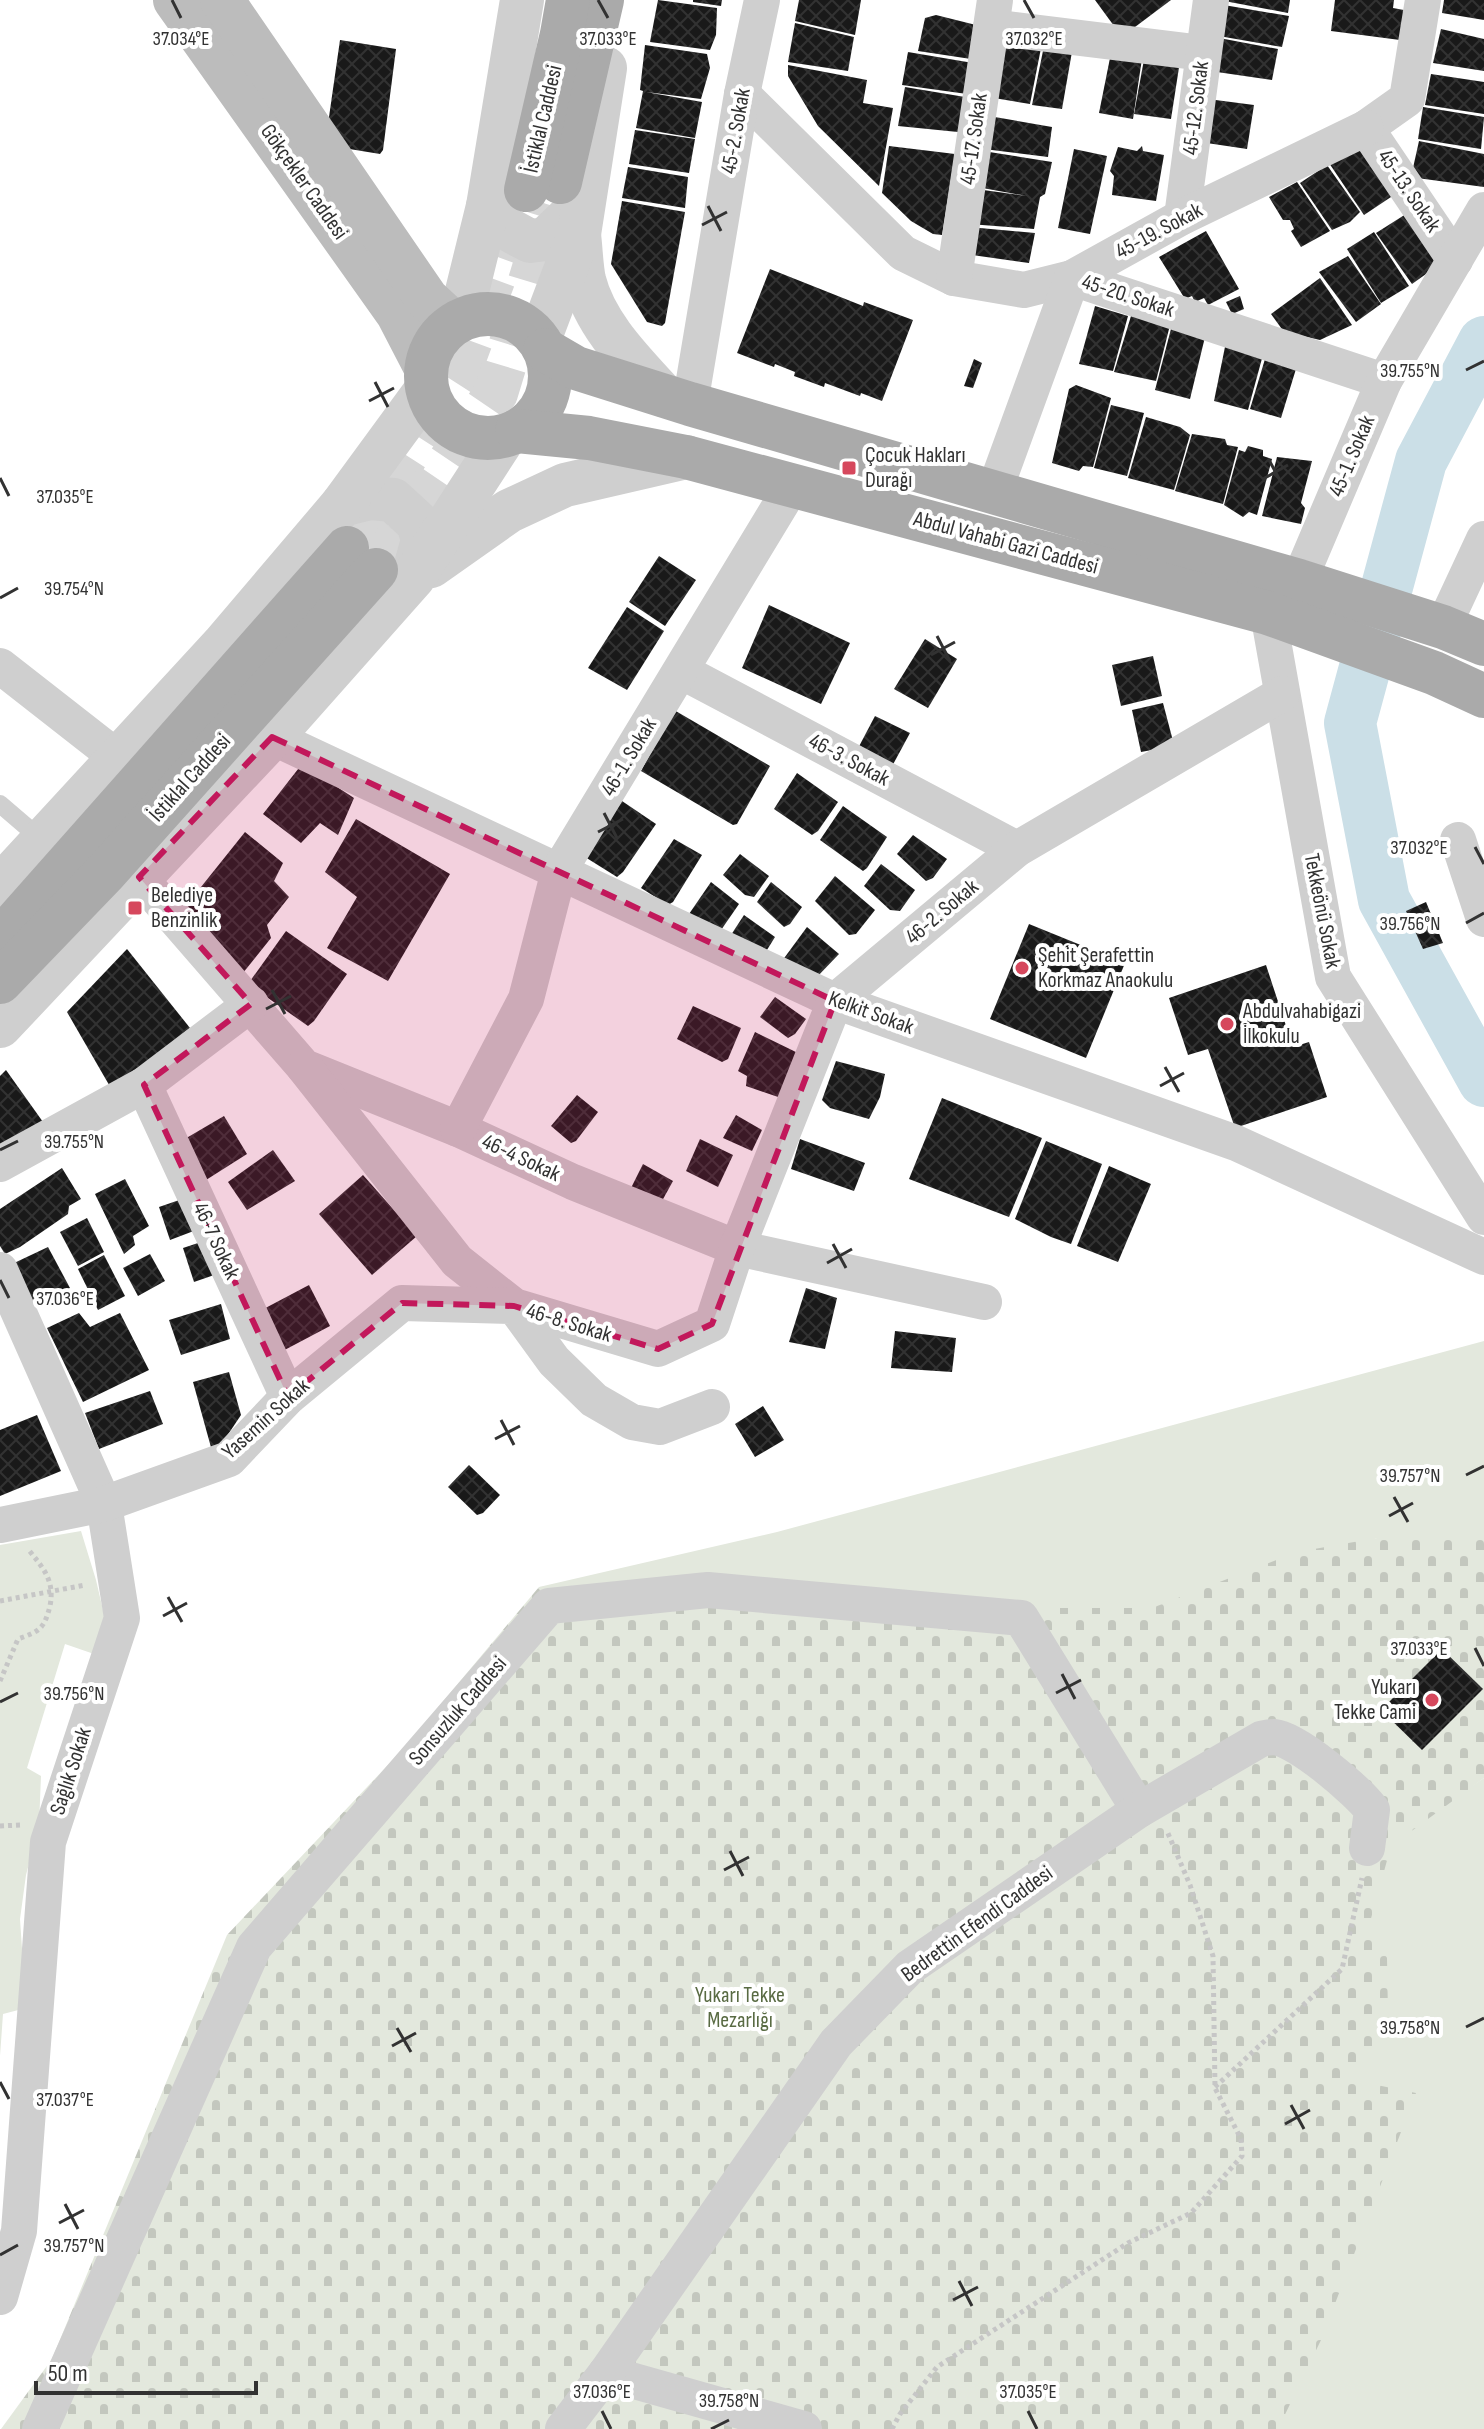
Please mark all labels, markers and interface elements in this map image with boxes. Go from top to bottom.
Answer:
text: 37.034°E [153,27,209,51]
text: 37.033°E [579,27,637,51]
text: 37.032°E [1005,27,1063,51]
street label: 45-12. Sokak [1177,59,1215,157]
street label: İstiklal Caddesi [518,63,568,175]
street label: 45-2. Sokak [715,85,757,176]
street label: 45-17. Sokak [954,91,994,187]
street label: Gökçekler Caddesi [254,119,354,245]
street label: 45-13. Sokak [1371,144,1447,238]
street label: 45-19. Sokak [1111,197,1208,265]
street label: 45-20. Sokak [1078,268,1178,324]
text: 39.755°N [1380,359,1440,383]
street label: 45-1. Sokak [1323,411,1381,501]
place label: Çocuk Hakları Durağı [865,442,966,494]
marker: Çocuk Hakları Durağı [840,459,858,477]
text: 37.035°E [36,485,94,509]
street label: Abdul Vahabi Gazi Caddesi [910,505,1101,581]
text: 39.754°N [44,577,104,601]
street label: 46-1. Sokak [595,712,663,801]
street label: İstiklal Caddesi [143,728,237,828]
street label: 46-3. Sokak [804,728,895,793]
text: 37.032°E [1390,836,1448,860]
street label: Tekkeönü Sokak [1298,851,1346,971]
street label: 46-2. Sokak [900,873,985,950]
place label: Belediye Benzinlik [151,882,218,934]
marker: Belediye Benzinlik [126,899,144,917]
text: 39.756°N [1380,912,1440,936]
place label: Şehit Şerafettin Korkmaz Anaokulu [1038,942,1173,994]
marker: Şehit Şerafettin Korkmaz Anaokulu [1013,959,1031,977]
street label: Kelkit Sokak [825,985,918,1041]
place label: Abdulvahabigazi İlkokulu [1242,998,1361,1050]
marker: Abdulvahabigazi İlkokulu [1218,1015,1236,1033]
street label: 46-4 Sokak [477,1128,565,1188]
text: 39.755°N [44,1130,104,1154]
street label: 46-7 Sokak [186,1198,246,1284]
text: 37.036°E [36,1287,94,1311]
street label: 46-8. Sokak [523,1297,616,1349]
street label: Yasemin Sokak [217,1372,316,1465]
text: 39.757°N [1380,1464,1440,1488]
text: 37.033°E [1390,1637,1448,1661]
street label: Sonsuzluk Caddesi [403,1651,513,1771]
place label: Yukarı Tekke Cami [1334,1674,1416,1726]
text: 39.756°N [44,1682,104,1706]
marker: Yukarı Tekke Cami [1423,1691,1441,1709]
street label: Sağlık Sokak [44,1723,98,1818]
street label: Bedrettin Efendi Caddesi [896,1860,1058,1988]
park label: Yukarı Tekke Mezarlığı [695,1982,785,2034]
text: 39.758°N [1380,2016,1440,2040]
text: 37.037°E [36,2088,94,2112]
text: 39.757°N [44,2234,104,2258]
scale bar [36,2345,256,2395]
text: 50 m [48,2359,88,2388]
text: 37.036°E [573,2380,631,2404]
text: 37.035°E [999,2380,1057,2404]
text: 39.758°N [699,2389,759,2413]

